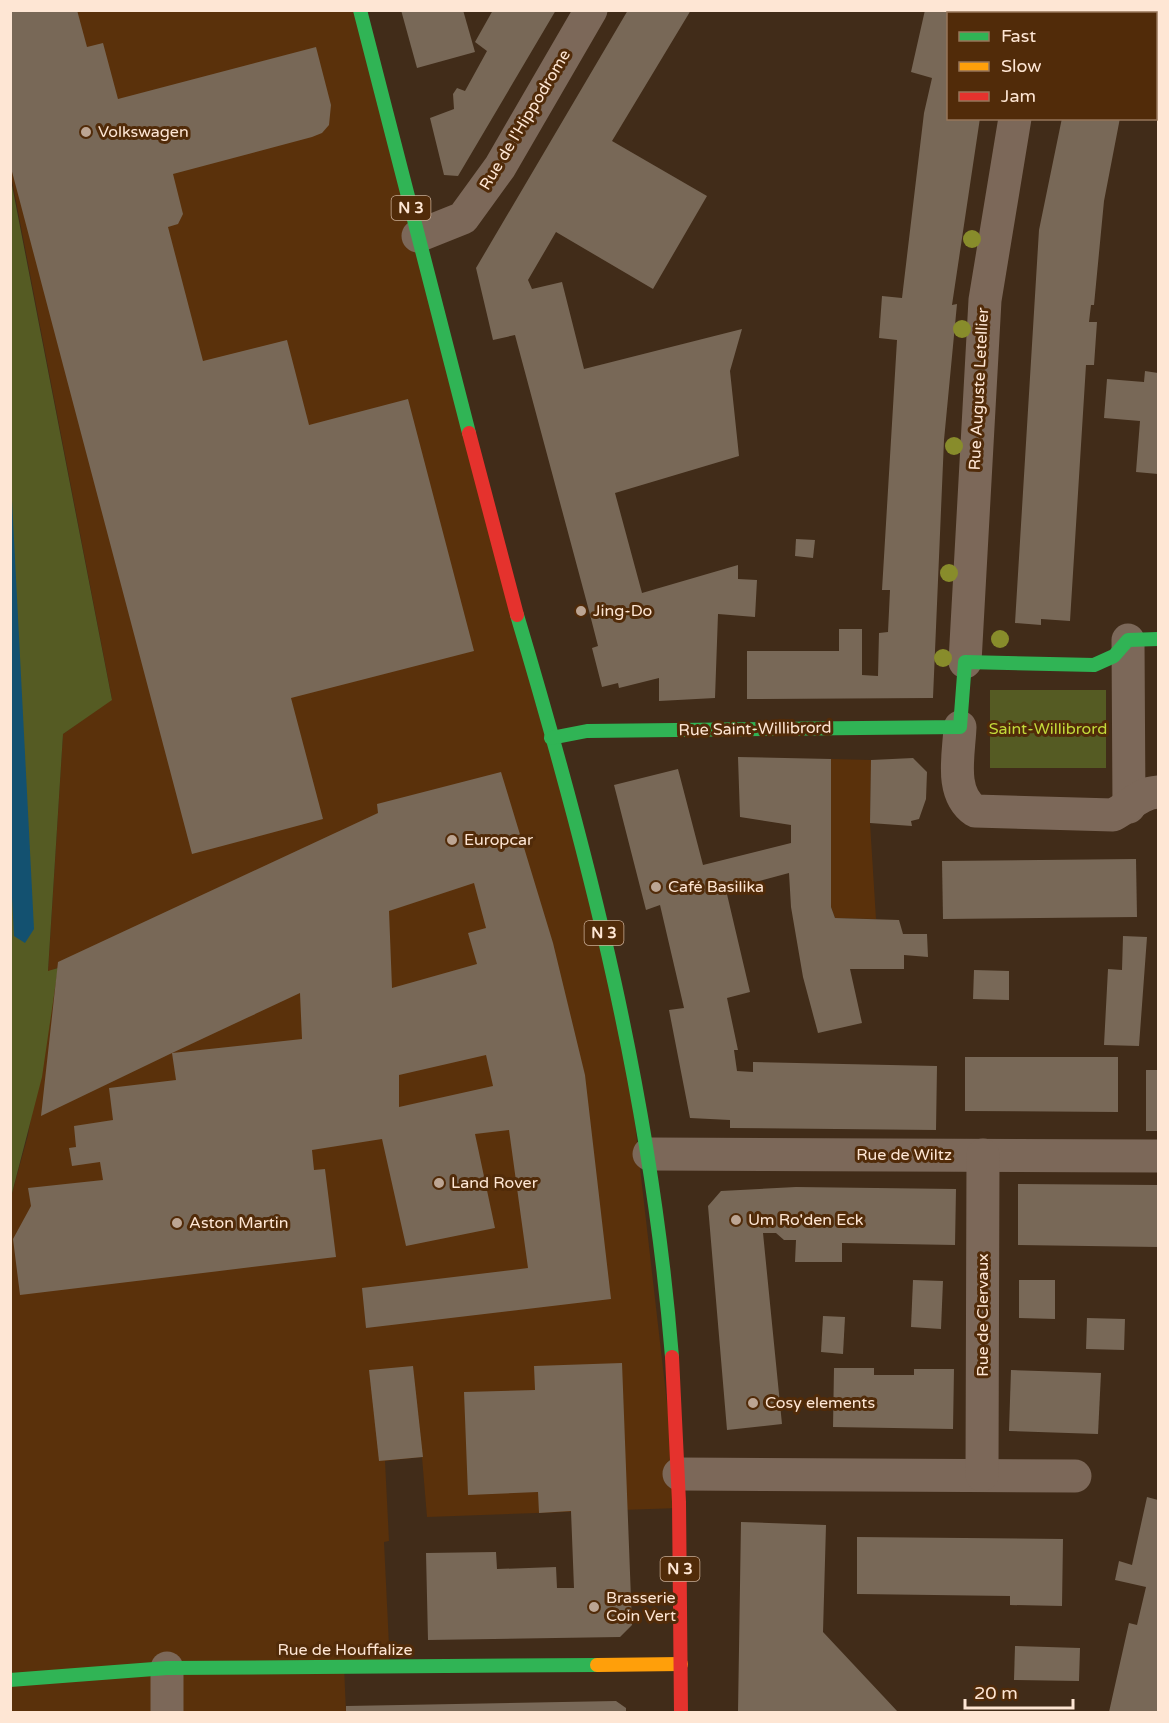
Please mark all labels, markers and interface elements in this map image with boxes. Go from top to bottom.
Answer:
legend [947,12,1157,120]
text: Fast [1001,25,1036,47]
street label: Rue de l'Hippodrome [475,46,575,194]
text: Slow [1001,55,1042,77]
text: Jam [1001,85,1036,107]
place label: Volkswagen [98,122,189,142]
marker: Volkswagen [79,125,93,139]
road number: N 3 [392,196,430,220]
street label: Rue Auguste Letellier [965,306,993,471]
place label: Jing-Do [593,601,652,621]
marker: Jing-Do [574,604,588,618]
street label: Rue Saint-Willibrord [678,718,832,740]
park label: Saint-Willibrord [989,719,1107,739]
place label: Europcar [464,830,534,850]
marker: Europcar [445,833,459,847]
place label: Café Basilika [668,877,764,897]
marker: Café Basilika [649,880,663,894]
road number: N 3 [584,921,624,945]
street label: Rue de Wiltz [856,1145,952,1165]
place label: Land Rover [451,1173,539,1193]
marker: Land Rover [432,1176,446,1190]
place label: Um Ro'den Eck [748,1210,864,1230]
place label: Aston Martin [189,1213,289,1233]
marker: Um Ro'den Eck [729,1213,743,1227]
marker: Aston Martin [170,1216,184,1230]
street label: Rue de Clervaux [973,1253,993,1377]
place label: Cosy elements [765,1393,875,1413]
marker: Cosy elements [746,1396,760,1410]
road number: N 3 [660,1557,700,1581]
place label: Brasserie Coin Vert [606,1588,676,1626]
marker: Brasserie Coin Vert [587,1600,601,1614]
street label: Rue de Houffalize [277,1640,413,1660]
scale bar [965,1672,1073,1710]
text: 20 m [974,1682,1018,1704]

